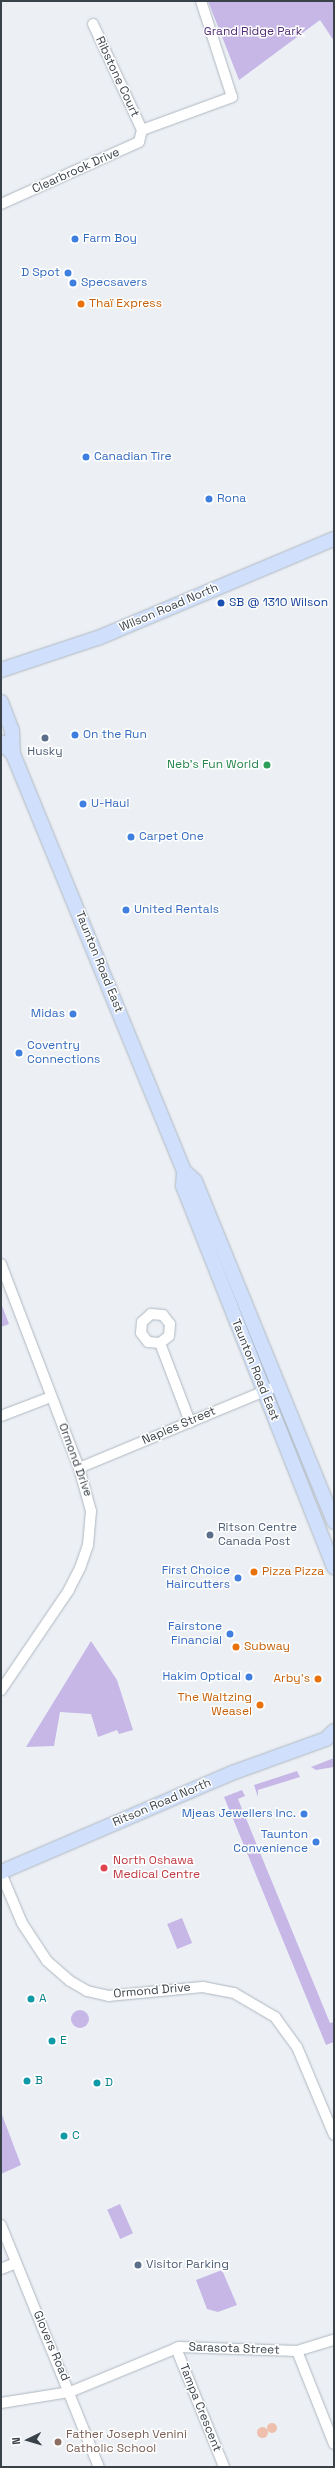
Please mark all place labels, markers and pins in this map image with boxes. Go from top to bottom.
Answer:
place label: Farm Boy [83,232,137,246]
marker: Farm Boy [70,234,80,244]
place label: D Spot [21,266,60,280]
marker: D Spot [63,268,73,278]
place label: Specsavers [81,276,147,290]
marker: Specsavers [68,278,78,288]
place label: Thaï Express [89,297,162,311]
marker: Thaï Express [76,299,86,309]
place label: Canadian Tire [94,450,172,464]
marker: Canadian Tire [81,452,91,462]
place label: Rona [217,492,246,506]
marker: Rona [204,494,214,504]
place label: SB @ 1310 Wilson [229,596,328,610]
marker: SB @ 1310 Wilson [216,598,226,608]
place label: On the Run [83,728,147,742]
marker: On the Run [70,730,80,740]
marker: Husky [40,733,50,743]
place label: Husky [27,745,63,759]
place label: Neb's Fun World [167,758,259,772]
marker: Neb's Fun World [262,760,272,770]
place label: U-Haul [91,797,129,811]
marker: U-Haul [78,799,88,809]
place label: Carpet One [139,830,204,844]
marker: Carpet One [126,832,136,842]
place label: United Rentals [134,903,219,917]
marker: United Rentals [121,905,131,915]
place label: Midas [31,1007,65,1021]
marker: Midas [68,1009,78,1019]
place label: Coventry Connections [27,1039,100,1067]
marker: Coventry Connections [14,1048,24,1058]
place label: Ritson Centre Canada Post [218,1521,297,1549]
marker: Ritson Centre Canada Post [205,1530,215,1540]
place label: First Choice Haircutters [162,1564,230,1592]
place label: Pizza Pizza [262,1565,324,1579]
marker: Pizza Pizza [249,1567,259,1577]
marker: First Choice Haircutters [233,1573,243,1583]
place label: Fairstone Financial [168,1620,222,1648]
marker: Fairstone Financial [225,1629,235,1639]
place label: Subway [244,1640,290,1654]
marker: Subway [231,1642,241,1652]
place label: Hakim Optical [162,1670,241,1684]
marker: Hakim Optical [244,1672,254,1682]
place label: Arby's [274,1672,310,1686]
marker: Arby's [313,1674,323,1684]
place label: The Waltzing Weasel [177,1691,252,1719]
marker: The Waltzing Weasel [255,1700,265,1710]
place label: Mjeas Jewellers Inc. [182,1807,296,1821]
marker: Mjeas Jewellers Inc. [299,1809,309,1819]
place label: Taunton Convenience [233,1828,308,1856]
marker: Taunton Convenience [311,1837,321,1847]
place label: North Oshawa Medical Centre [113,1854,200,1882]
marker: North Oshawa Medical Centre [98,1862,110,1874]
place label: A [39,1992,47,2006]
marker: A [26,1994,36,2004]
place label: E [60,2034,67,2048]
marker: E [47,2036,57,2046]
place label: B [35,2074,43,2088]
marker: B [22,2076,32,2086]
place label: D [105,2076,113,2090]
marker: D [92,2078,102,2088]
place label: C [72,2129,80,2143]
marker: C [59,2131,69,2141]
place label: Visitor Parking [146,2258,229,2272]
marker: Visitor Parking [133,2260,143,2270]
place label: Father Joseph Venini Catholic School [66,2428,187,2456]
marker: Father Joseph Venini Catholic School [53,2437,63,2447]

